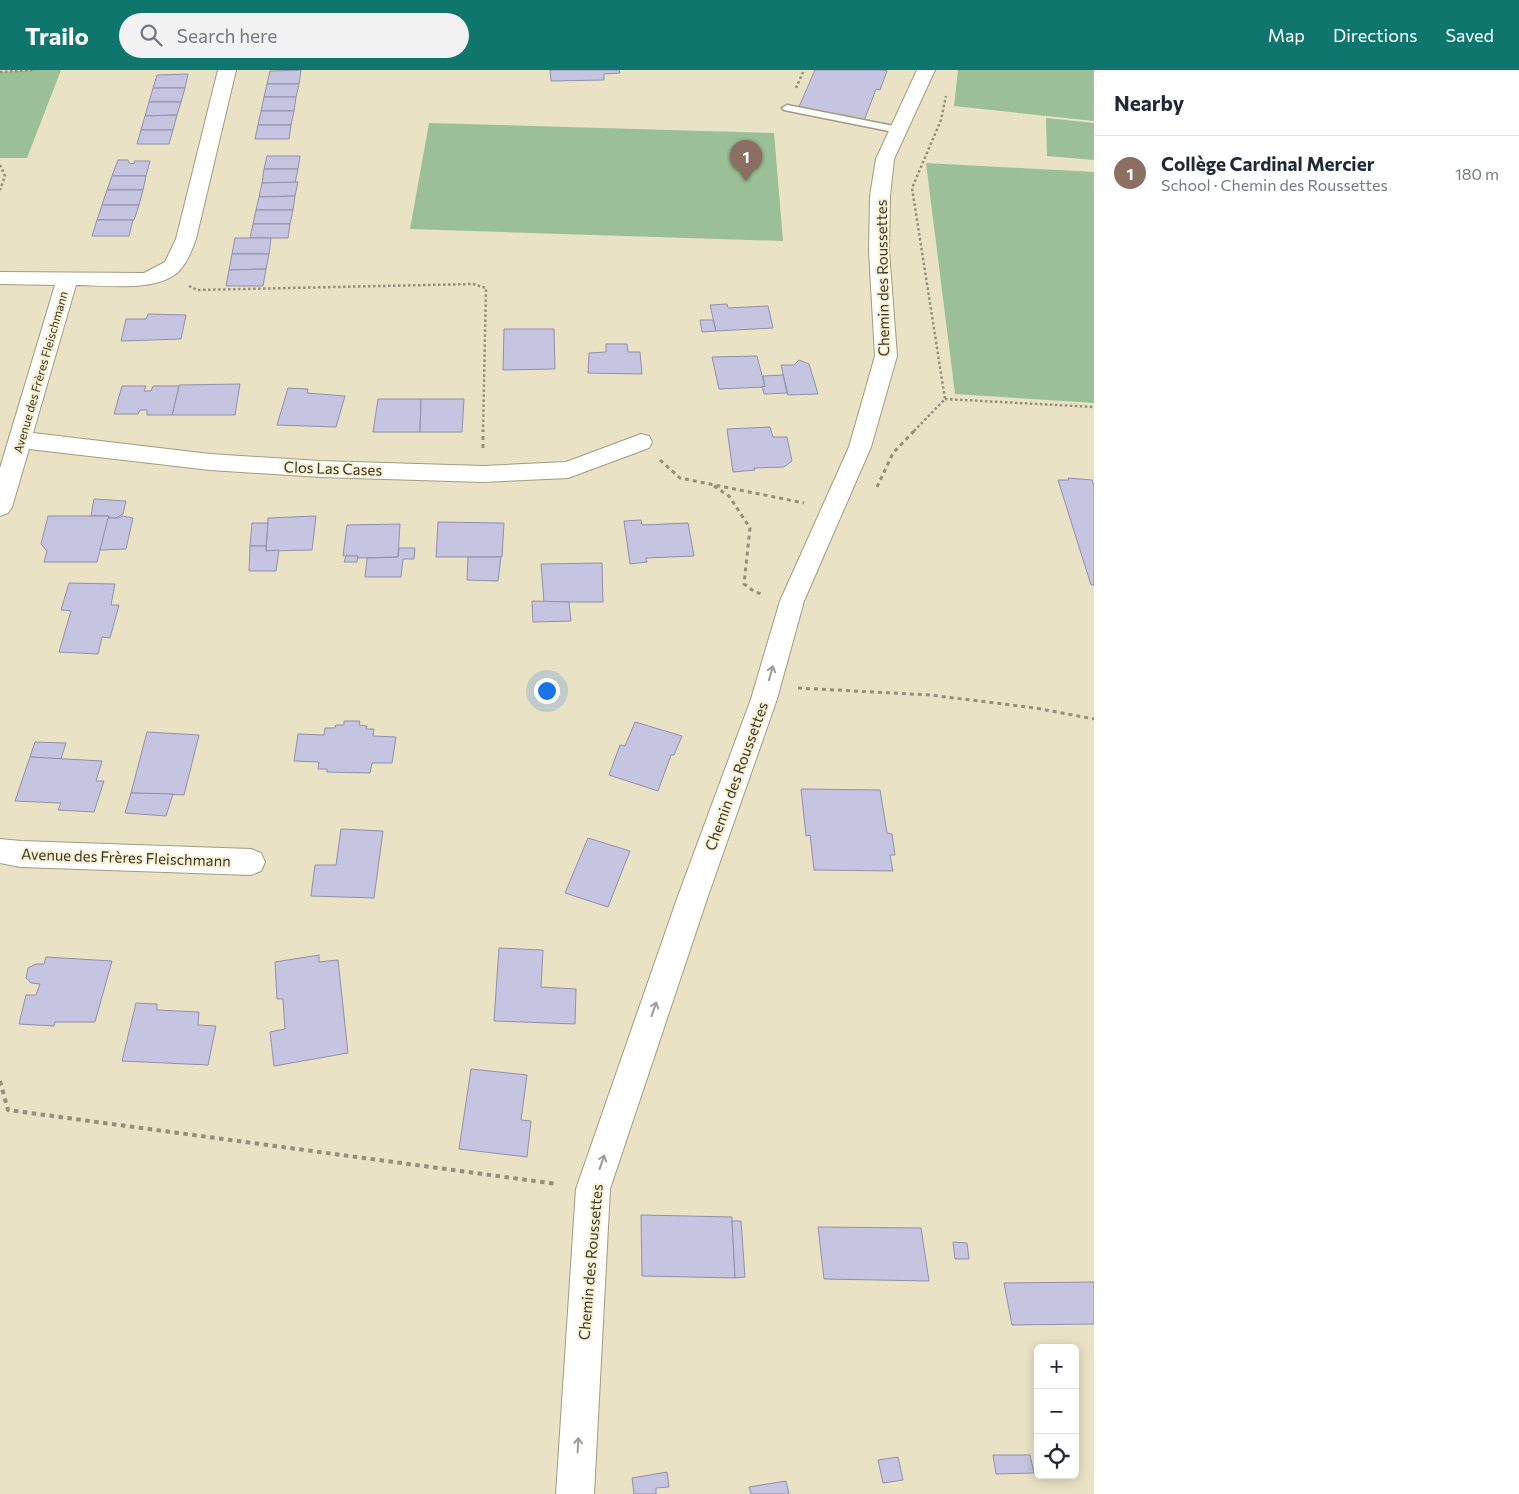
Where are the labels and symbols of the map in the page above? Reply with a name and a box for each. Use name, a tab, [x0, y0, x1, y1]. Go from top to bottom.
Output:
pin: 1	[730, 140, 762, 181]
street label: Chemin des Roussettes	[872, 199, 892, 357]
street label: Avenue des Frères Fleischmann	[10, 289, 70, 455]
street label: Clos Las Cases	[284, 457, 383, 479]
one-way arrow	[767, 666, 777, 682]
your location	[534, 678, 560, 704]
street label: Chemin des Roussettes	[701, 699, 771, 853]
street label: Avenue des Frères Fleischmann	[21, 844, 231, 870]
one-way arrow	[650, 1001, 660, 1017]
one-way arrow	[598, 1155, 607, 1171]
street label: Chemin des Roussettes	[574, 1183, 606, 1341]
one-way arrow	[573, 1438, 582, 1454]

